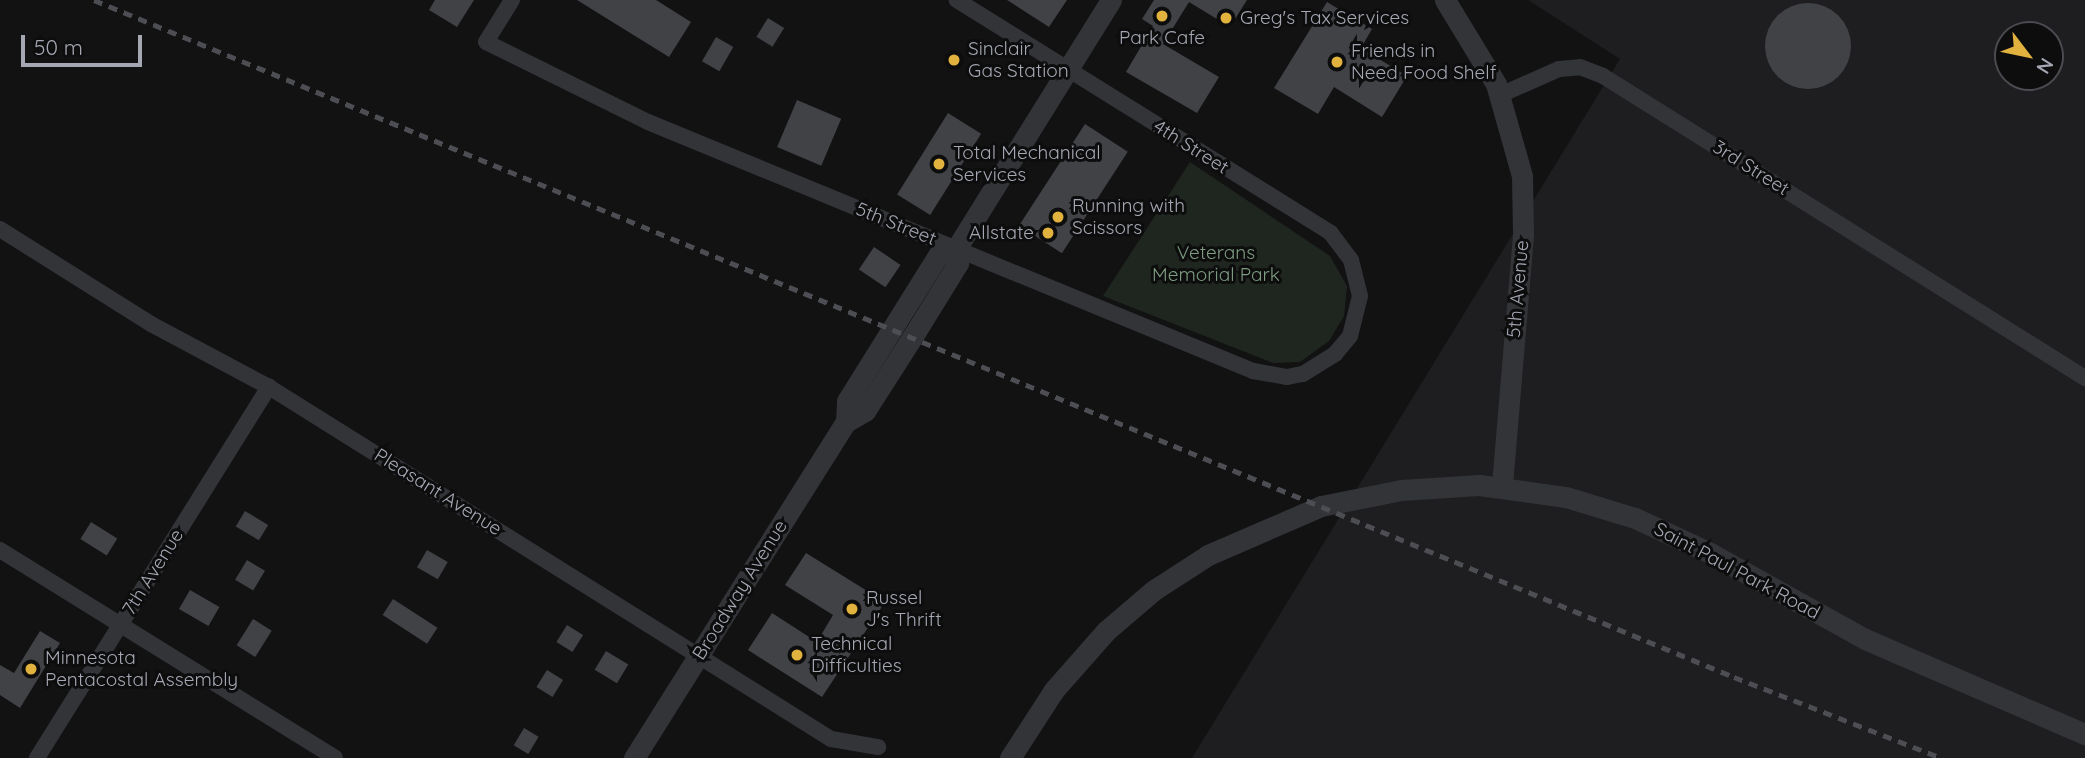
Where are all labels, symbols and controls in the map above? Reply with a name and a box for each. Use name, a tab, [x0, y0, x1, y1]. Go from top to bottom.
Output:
place label: Greg's Tax Services	[1240, 7, 1409, 29]
marker: Park Cafe	[1154, 8, 1170, 24]
marker: Greg's Tax Services	[1218, 10, 1234, 26]
scale bar	[24, 21, 145, 65]
north arrow	[1994, 21, 2064, 91]
place label: Park Cafe	[1119, 27, 1205, 49]
text: 50 m	[34, 34, 83, 60]
place label: Sinclair Gas Station	[968, 38, 1069, 82]
place label: Friends in Need Food Shelf	[1351, 40, 1497, 84]
marker: Sinclair Gas Station	[946, 52, 962, 68]
marker: Friends in Need Food Shelf	[1329, 54, 1345, 70]
text: N	[2031, 54, 2059, 78]
street label: 4th Street	[1149, 115, 1233, 179]
street label: 3rd Street	[1709, 136, 1793, 200]
place label: Total Mechanical Services	[953, 142, 1101, 186]
marker: Total Mechanical Services	[931, 156, 947, 172]
place label: Running with Scissors	[1072, 195, 1185, 239]
street label: 5th Street	[852, 198, 940, 250]
marker: Running with Scissors	[1050, 209, 1066, 225]
place label: Allstate	[969, 222, 1034, 244]
marker: Allstate	[1040, 225, 1056, 241]
street label: 5th Avenue	[1502, 239, 1534, 339]
park label: Veterans Memorial Park	[1152, 242, 1280, 286]
street label: Pleasant Avenue	[370, 444, 506, 540]
street label: Broadway Avenue	[688, 516, 792, 664]
street label: Saint Paul Park Road	[1650, 518, 1824, 624]
street label: 7th Avenue	[118, 525, 188, 619]
place label: Russel J's Thrift	[866, 587, 942, 631]
marker: Russel J's Thrift	[844, 601, 860, 617]
place label: Technical Difficulties	[811, 633, 902, 677]
place label: Minnesota Pentacostal Assembly	[45, 647, 238, 691]
marker: Technical Difficulties	[789, 647, 805, 663]
marker: Minnesota Pentacostal Assembly	[23, 661, 39, 677]

